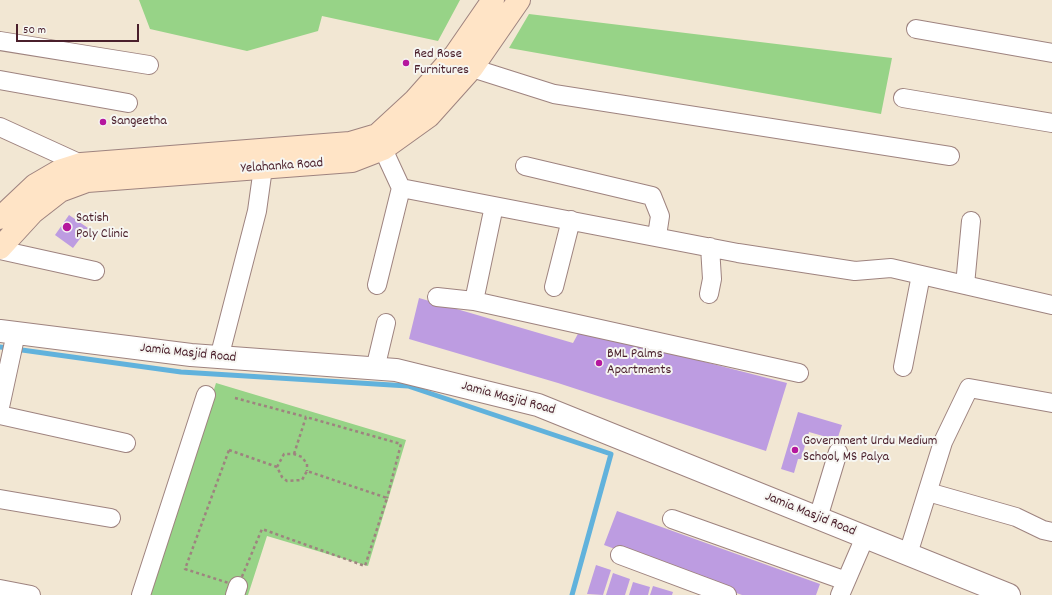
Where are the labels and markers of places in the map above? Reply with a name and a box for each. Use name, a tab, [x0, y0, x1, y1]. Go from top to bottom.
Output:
place label: Red Rose Furnitures	[414, 47, 469, 80]
marker: Red Rose Furnitures	[401, 58, 411, 68]
place label: Sangeetha	[111, 114, 167, 130]
marker: Sangeetha	[98, 117, 108, 127]
place label: Satish Poly Clinic	[76, 211, 128, 244]
marker: Satish Poly Clinic	[61, 221, 73, 233]
place label: BML Palms Apartments	[607, 347, 671, 380]
marker: BML Palms Apartments	[594, 358, 604, 368]
place label: Government Urdu Medium School, MS Palya	[803, 434, 937, 466]
marker: Government Urdu Medium School, MS Palya	[790, 445, 800, 455]

